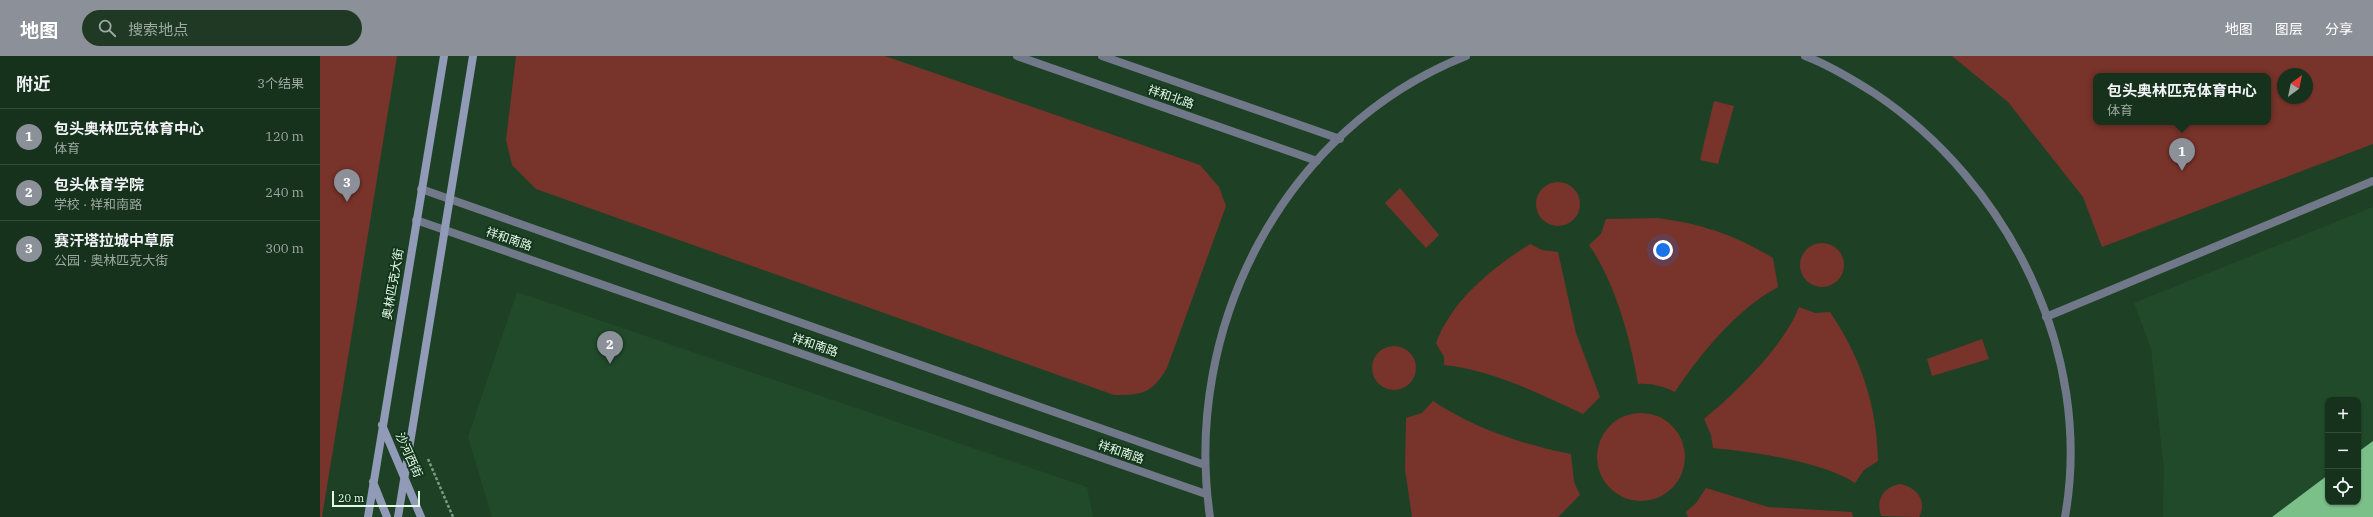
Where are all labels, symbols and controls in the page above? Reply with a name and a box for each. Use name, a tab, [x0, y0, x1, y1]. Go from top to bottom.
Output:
search box	[82, 10, 362, 46]
icon: search	[96, 17, 118, 39]
text: 地图	[20, 18, 58, 42]
text: 搜索地点	[128, 20, 188, 39]
text: 地图	[2225, 20, 2253, 38]
text: 图层	[2275, 20, 2303, 38]
text: 分享	[2325, 20, 2353, 38]
north arrow	[2277, 68, 2313, 104]
text: 附近	[16, 73, 50, 95]
popup	[2093, 73, 2271, 125]
text: 3个结果	[257, 75, 304, 92]
text: 包头奥林匹克体育中心	[2107, 81, 2257, 100]
street label: 祥和北路	[1146, 82, 1196, 111]
text: 体育	[2107, 102, 2133, 119]
text: 包头奥林匹克体育中心	[54, 119, 204, 138]
text: 1	[25, 128, 33, 145]
text: 120 m	[265, 128, 304, 145]
pin: 1	[2169, 138, 2195, 171]
text: 体育	[54, 140, 80, 157]
pin: 3	[334, 169, 360, 202]
text: 包头体育学院	[54, 175, 144, 194]
text: 2	[25, 184, 33, 201]
text: 240 m	[265, 184, 304, 201]
text: 学校 · 祥和南路	[54, 196, 142, 213]
street label: 祥和南路	[484, 224, 534, 253]
text: 赛汗塔拉城中草原	[54, 231, 174, 250]
text: 3	[25, 240, 33, 257]
text: 300 m	[265, 240, 304, 257]
your location	[1653, 240, 1673, 260]
street label: 奥林匹克大街	[379, 247, 406, 321]
text: 公园 · 奥林匹克大街	[54, 252, 168, 269]
street label: 祥和南路	[790, 330, 840, 359]
pin: 2	[597, 331, 623, 364]
map controls	[2325, 397, 2361, 505]
button: +	[2325, 397, 2361, 433]
street label: 沙河西街	[393, 430, 426, 480]
button: −	[2325, 433, 2361, 469]
street label: 祥和南路	[1096, 437, 1146, 466]
button: locate	[2325, 469, 2361, 505]
scale bar	[332, 489, 420, 508]
text: 20 m	[338, 491, 364, 505]

